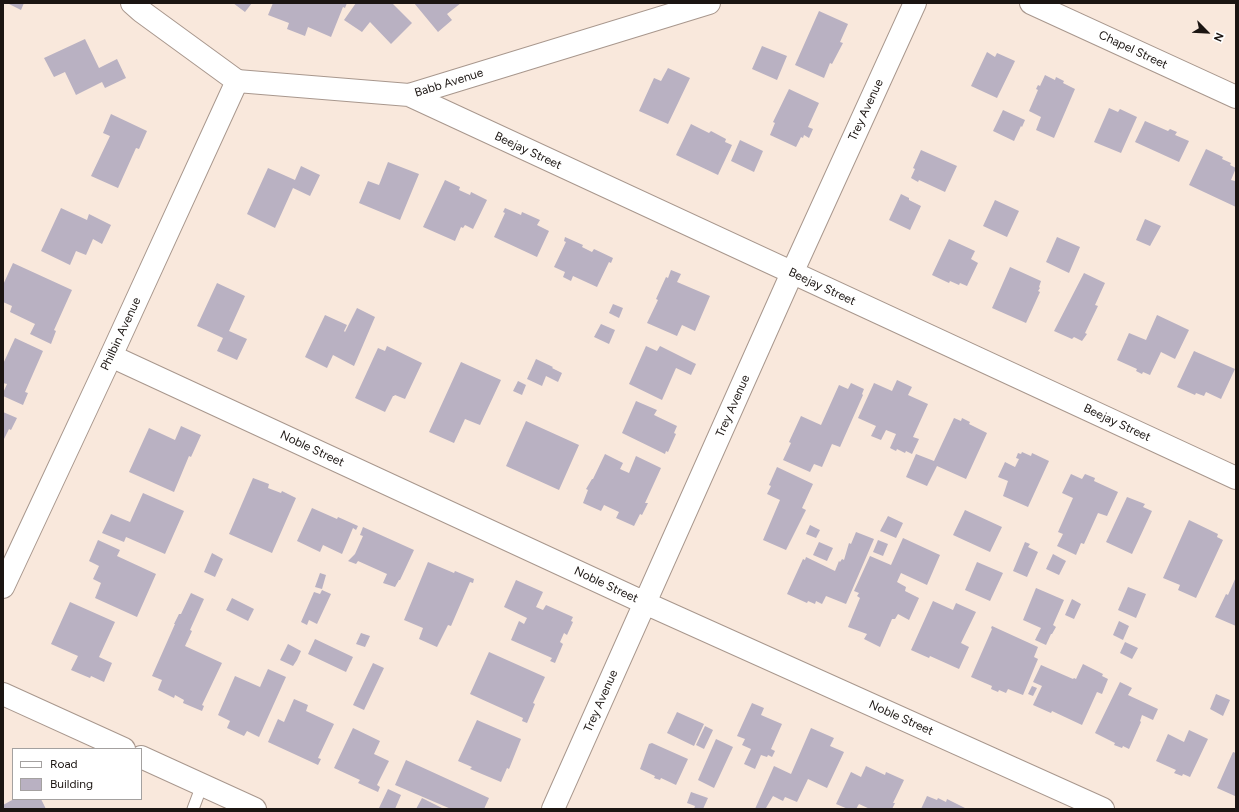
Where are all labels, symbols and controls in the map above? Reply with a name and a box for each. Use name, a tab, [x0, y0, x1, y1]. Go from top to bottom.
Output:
north arrow	[1187, 12, 1227, 52]
street label: Chapel Street	[1096, 28, 1170, 72]
text: N	[1211, 31, 1226, 44]
street label: Babb Avenue	[413, 66, 485, 100]
street label: Trey Avenue	[845, 77, 887, 143]
street label: Beejay Street	[492, 129, 564, 173]
street label: Beejay Street	[786, 265, 858, 309]
street label: Philbin Avenue	[98, 295, 144, 373]
street label: Trey Avenue	[713, 373, 753, 439]
street label: Beejay Street	[1081, 401, 1153, 445]
street label: Noble Street	[278, 428, 346, 470]
street label: Noble Street	[572, 564, 640, 606]
street label: Trey Avenue	[581, 668, 621, 734]
street label: Noble Street	[867, 697, 935, 739]
legend	[12, 748, 142, 800]
text: Road	[50, 757, 78, 771]
text: Building	[50, 777, 93, 791]

